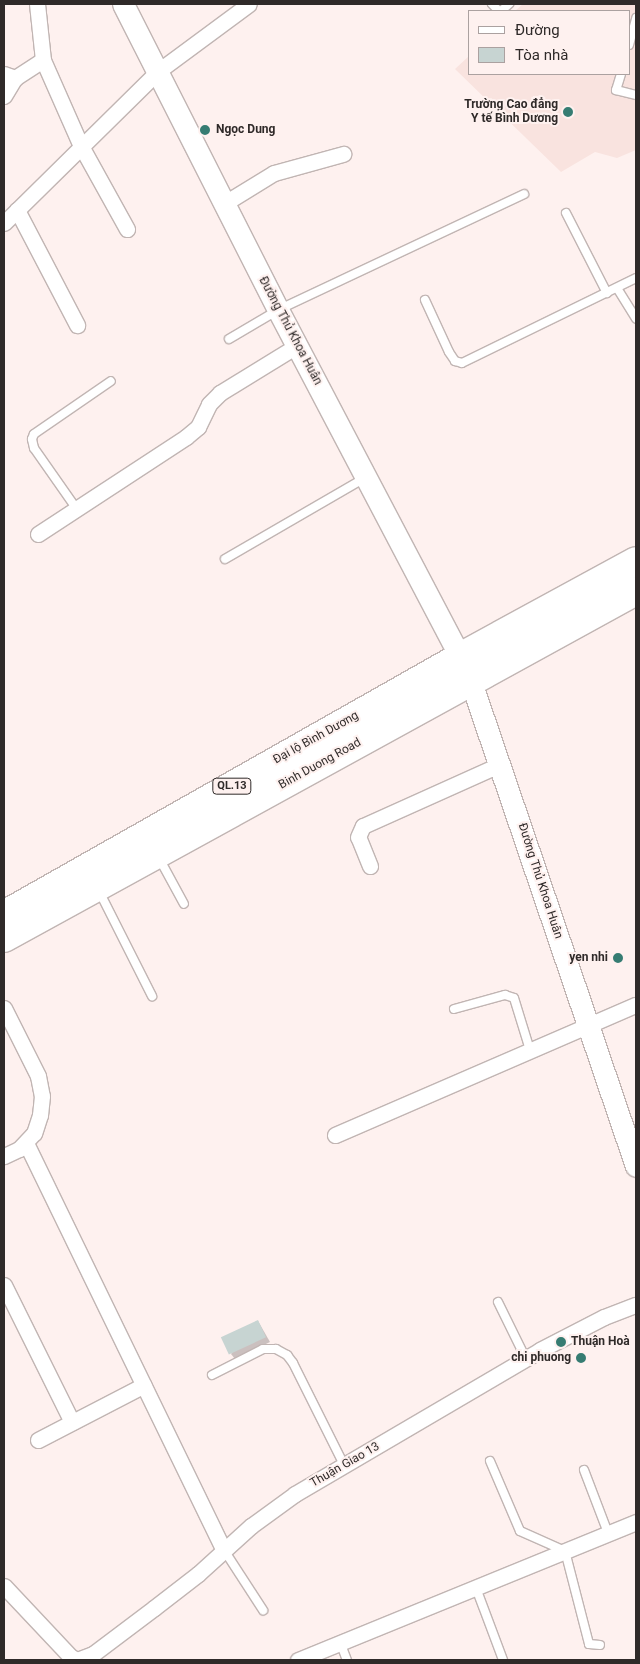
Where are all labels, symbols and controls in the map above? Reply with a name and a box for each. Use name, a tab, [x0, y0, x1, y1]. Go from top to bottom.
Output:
legend	[468, 10, 630, 75]
text: Đường	[515, 21, 560, 39]
text: Tòa nhà	[515, 46, 568, 64]
place label: Trường Cao đẳng Y tế Bình Dương	[464, 98, 558, 126]
marker: Trường Cao đẳng Y tế Bình Dương	[562, 106, 574, 118]
marker: Ngọc Dung	[198, 123, 212, 137]
place label: Ngọc Dung	[216, 123, 275, 137]
street label: Đường Thủ Khoa Huân	[255, 274, 325, 388]
street label: Đại lộ Bình Dương	[271, 709, 361, 767]
street label: Binh Duong Road	[276, 735, 364, 793]
road number: QL.13	[212, 778, 252, 794]
street label: Đường Thủ Khoa Huân	[514, 821, 566, 941]
place label: yen nhi	[569, 951, 608, 965]
marker: yen nhi	[612, 952, 624, 964]
place label: Thuận Hoà	[571, 1335, 630, 1349]
marker: Thuận Hoà	[555, 1336, 567, 1348]
place label: chi phuong	[511, 1351, 571, 1365]
marker: chi phuong	[575, 1352, 587, 1364]
street label: Thuận Giao 13	[308, 1439, 382, 1491]

